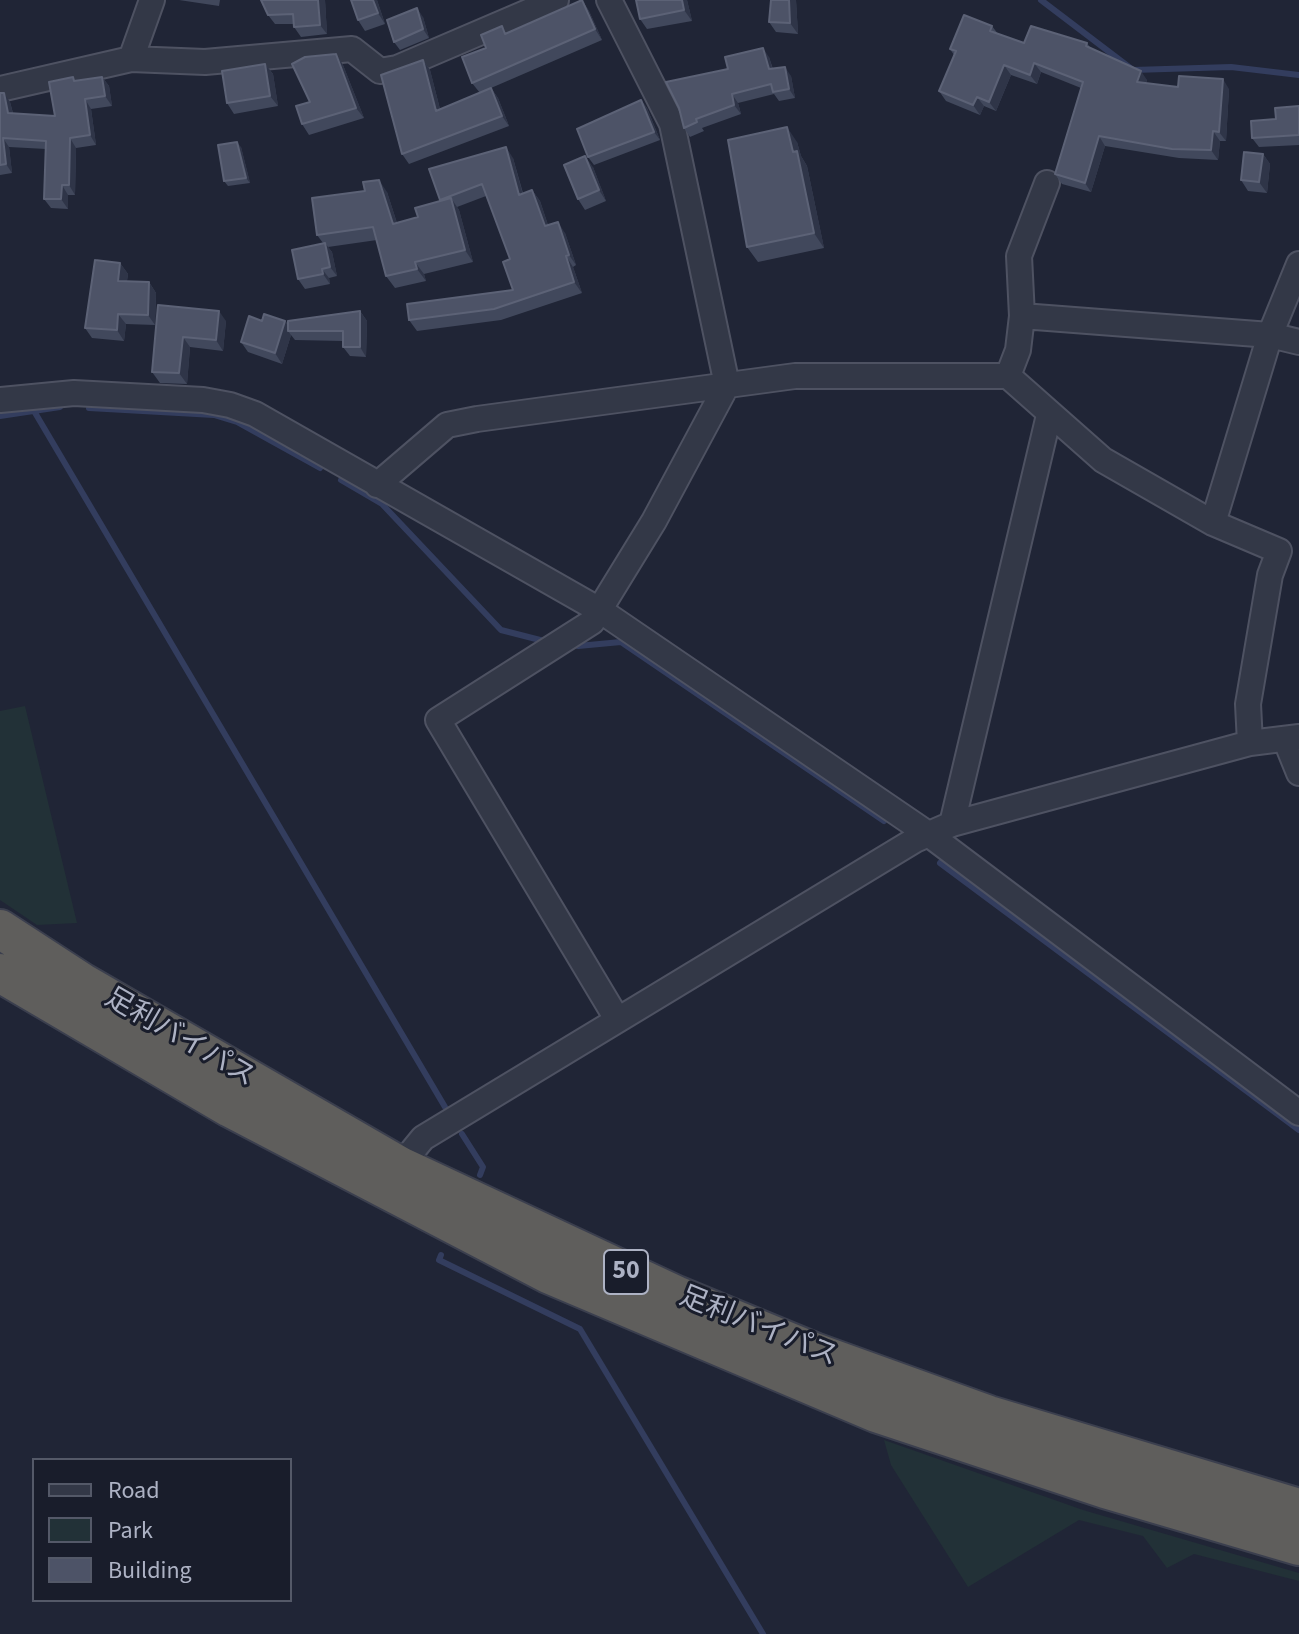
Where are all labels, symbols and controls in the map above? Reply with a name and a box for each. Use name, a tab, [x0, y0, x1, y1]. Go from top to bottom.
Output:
street label: 足利バイパス	[98, 982, 260, 1096]
road number: 50	[604, 1250, 648, 1294]
street label: 足利バイパス	[674, 1281, 842, 1375]
legend	[32, 1458, 292, 1602]
text: Road	[108, 1473, 160, 1508]
text: Park	[108, 1513, 153, 1548]
text: Building	[108, 1553, 192, 1588]

